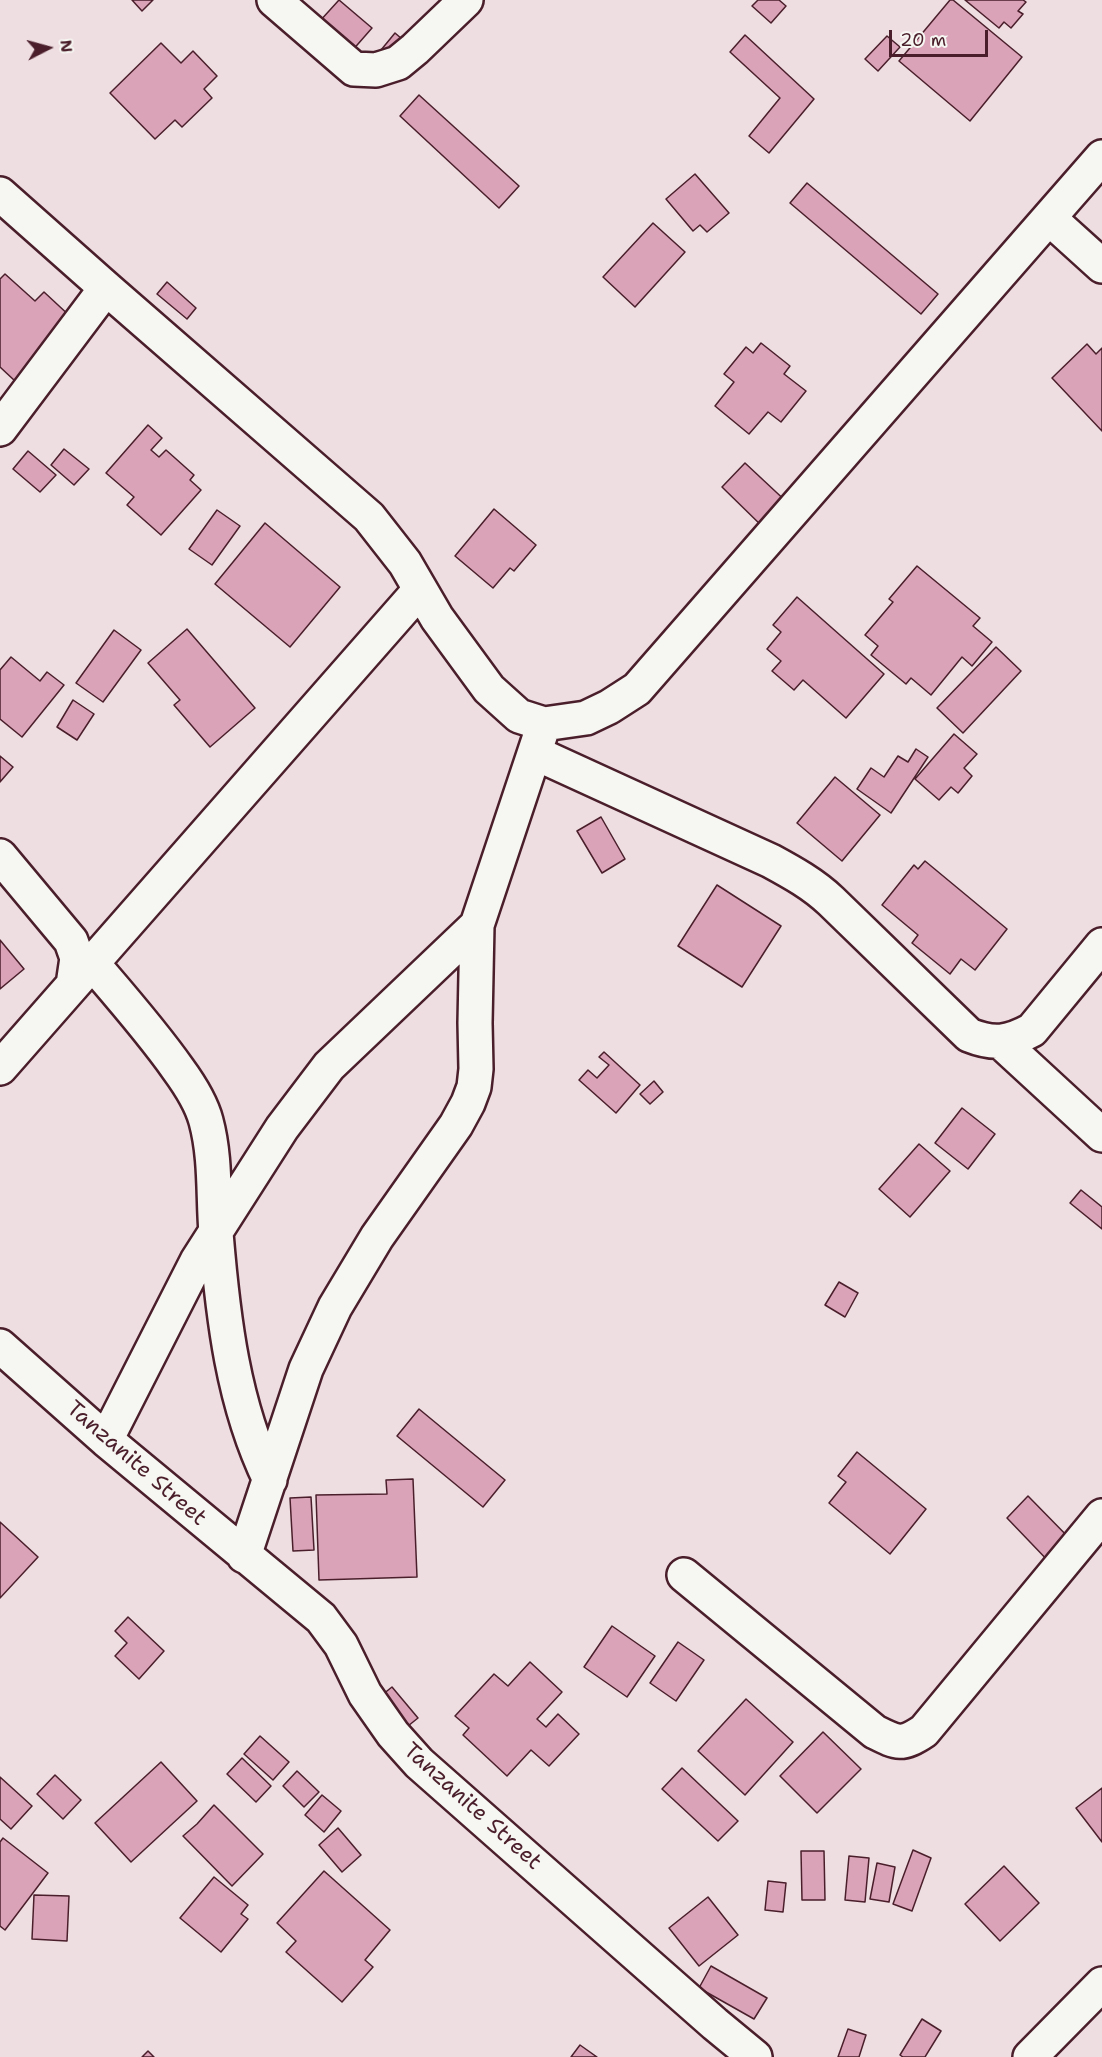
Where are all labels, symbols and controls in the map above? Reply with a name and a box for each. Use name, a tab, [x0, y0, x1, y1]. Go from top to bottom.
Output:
north arrow	[18, 18, 78, 78]
scale bar	[892, 18, 991, 56]
text: 20 m	[900, 28, 946, 52]
text: N	[55, 39, 78, 53]
street label: Tanzanite Street	[61, 1396, 211, 1532]
street label: Tanzanite Street	[397, 1738, 547, 1876]

